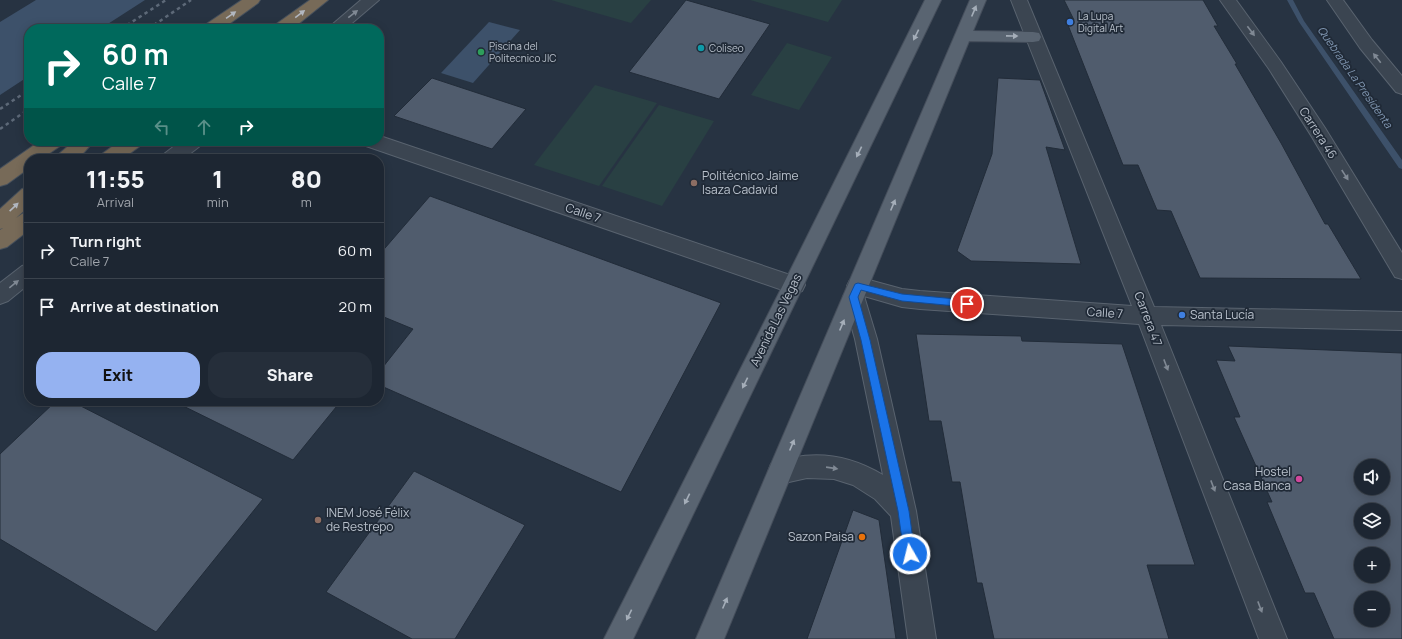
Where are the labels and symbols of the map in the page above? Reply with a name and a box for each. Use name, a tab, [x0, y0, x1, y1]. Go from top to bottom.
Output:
one-way arrow	[971, 5, 977, 17]
place label: La Lupa Digital Art	[1078, 9, 1123, 35]
one-way arrow	[226, 10, 237, 19]
one-way arrow	[295, 10, 306, 19]
one-way arrow	[347, 10, 358, 19]
marker: La Lupa Digital Art	[1065, 17, 1075, 27]
water label: Quebrada La Presidenta	[1315, 23, 1397, 131]
one-way arrow	[1247, 26, 1255, 36]
one-way arrow	[913, 29, 919, 41]
one-way arrow	[1006, 33, 1019, 39]
place label: Piscina del Politecnico JIC	[489, 39, 556, 65]
place label: Coliseo	[709, 41, 744, 55]
marker: Coliseo	[696, 43, 706, 53]
marker: Piscina del Politecnico JIC	[476, 47, 486, 57]
one-way arrow	[1373, 52, 1382, 63]
street label: Carrera 46	[1295, 104, 1341, 162]
one-way arrow	[856, 146, 862, 158]
place label: Politécnico Jaime Isaza Cadavid	[702, 167, 798, 198]
one-way arrow	[1341, 170, 1349, 180]
marker: Politécnico Jaime Isaza Cadavid	[689, 178, 699, 188]
one-way arrow	[890, 198, 896, 210]
street label: Calle 7	[563, 199, 603, 226]
one-way arrow	[10, 203, 19, 212]
street label: Avenida Las Vegas	[746, 271, 805, 369]
one-way arrow	[9, 279, 20, 288]
pin	[950, 287, 984, 321]
street label: Carrera 47	[1130, 289, 1167, 349]
street label: Calle 7	[1086, 303, 1124, 322]
place label: Santa Lucía	[1190, 306, 1254, 323]
marker: Santa Lucía	[1177, 310, 1187, 320]
one-way arrow	[839, 319, 845, 330]
one-way arrow	[1163, 359, 1169, 371]
one-way arrow	[742, 377, 748, 388]
one-way arrow	[789, 439, 795, 450]
place label: Hostel Casa Blanca	[1223, 463, 1291, 494]
one-way arrow	[826, 465, 839, 471]
marker: Hostel Casa Blanca	[1294, 474, 1304, 484]
one-way arrow	[1211, 480, 1217, 492]
one-way arrow	[684, 493, 690, 505]
place label: INEM José Félix de Restrepo	[326, 504, 410, 535]
marker: INEM José Félix de Restrepo	[313, 515, 323, 525]
place label: Sazon Paisa	[788, 528, 854, 545]
marker: Sazon Paisa	[857, 532, 867, 542]
position arrow	[889, 533, 931, 575]
one-way arrow	[723, 597, 729, 609]
one-way arrow	[1258, 602, 1264, 614]
one-way arrow	[626, 610, 633, 621]

